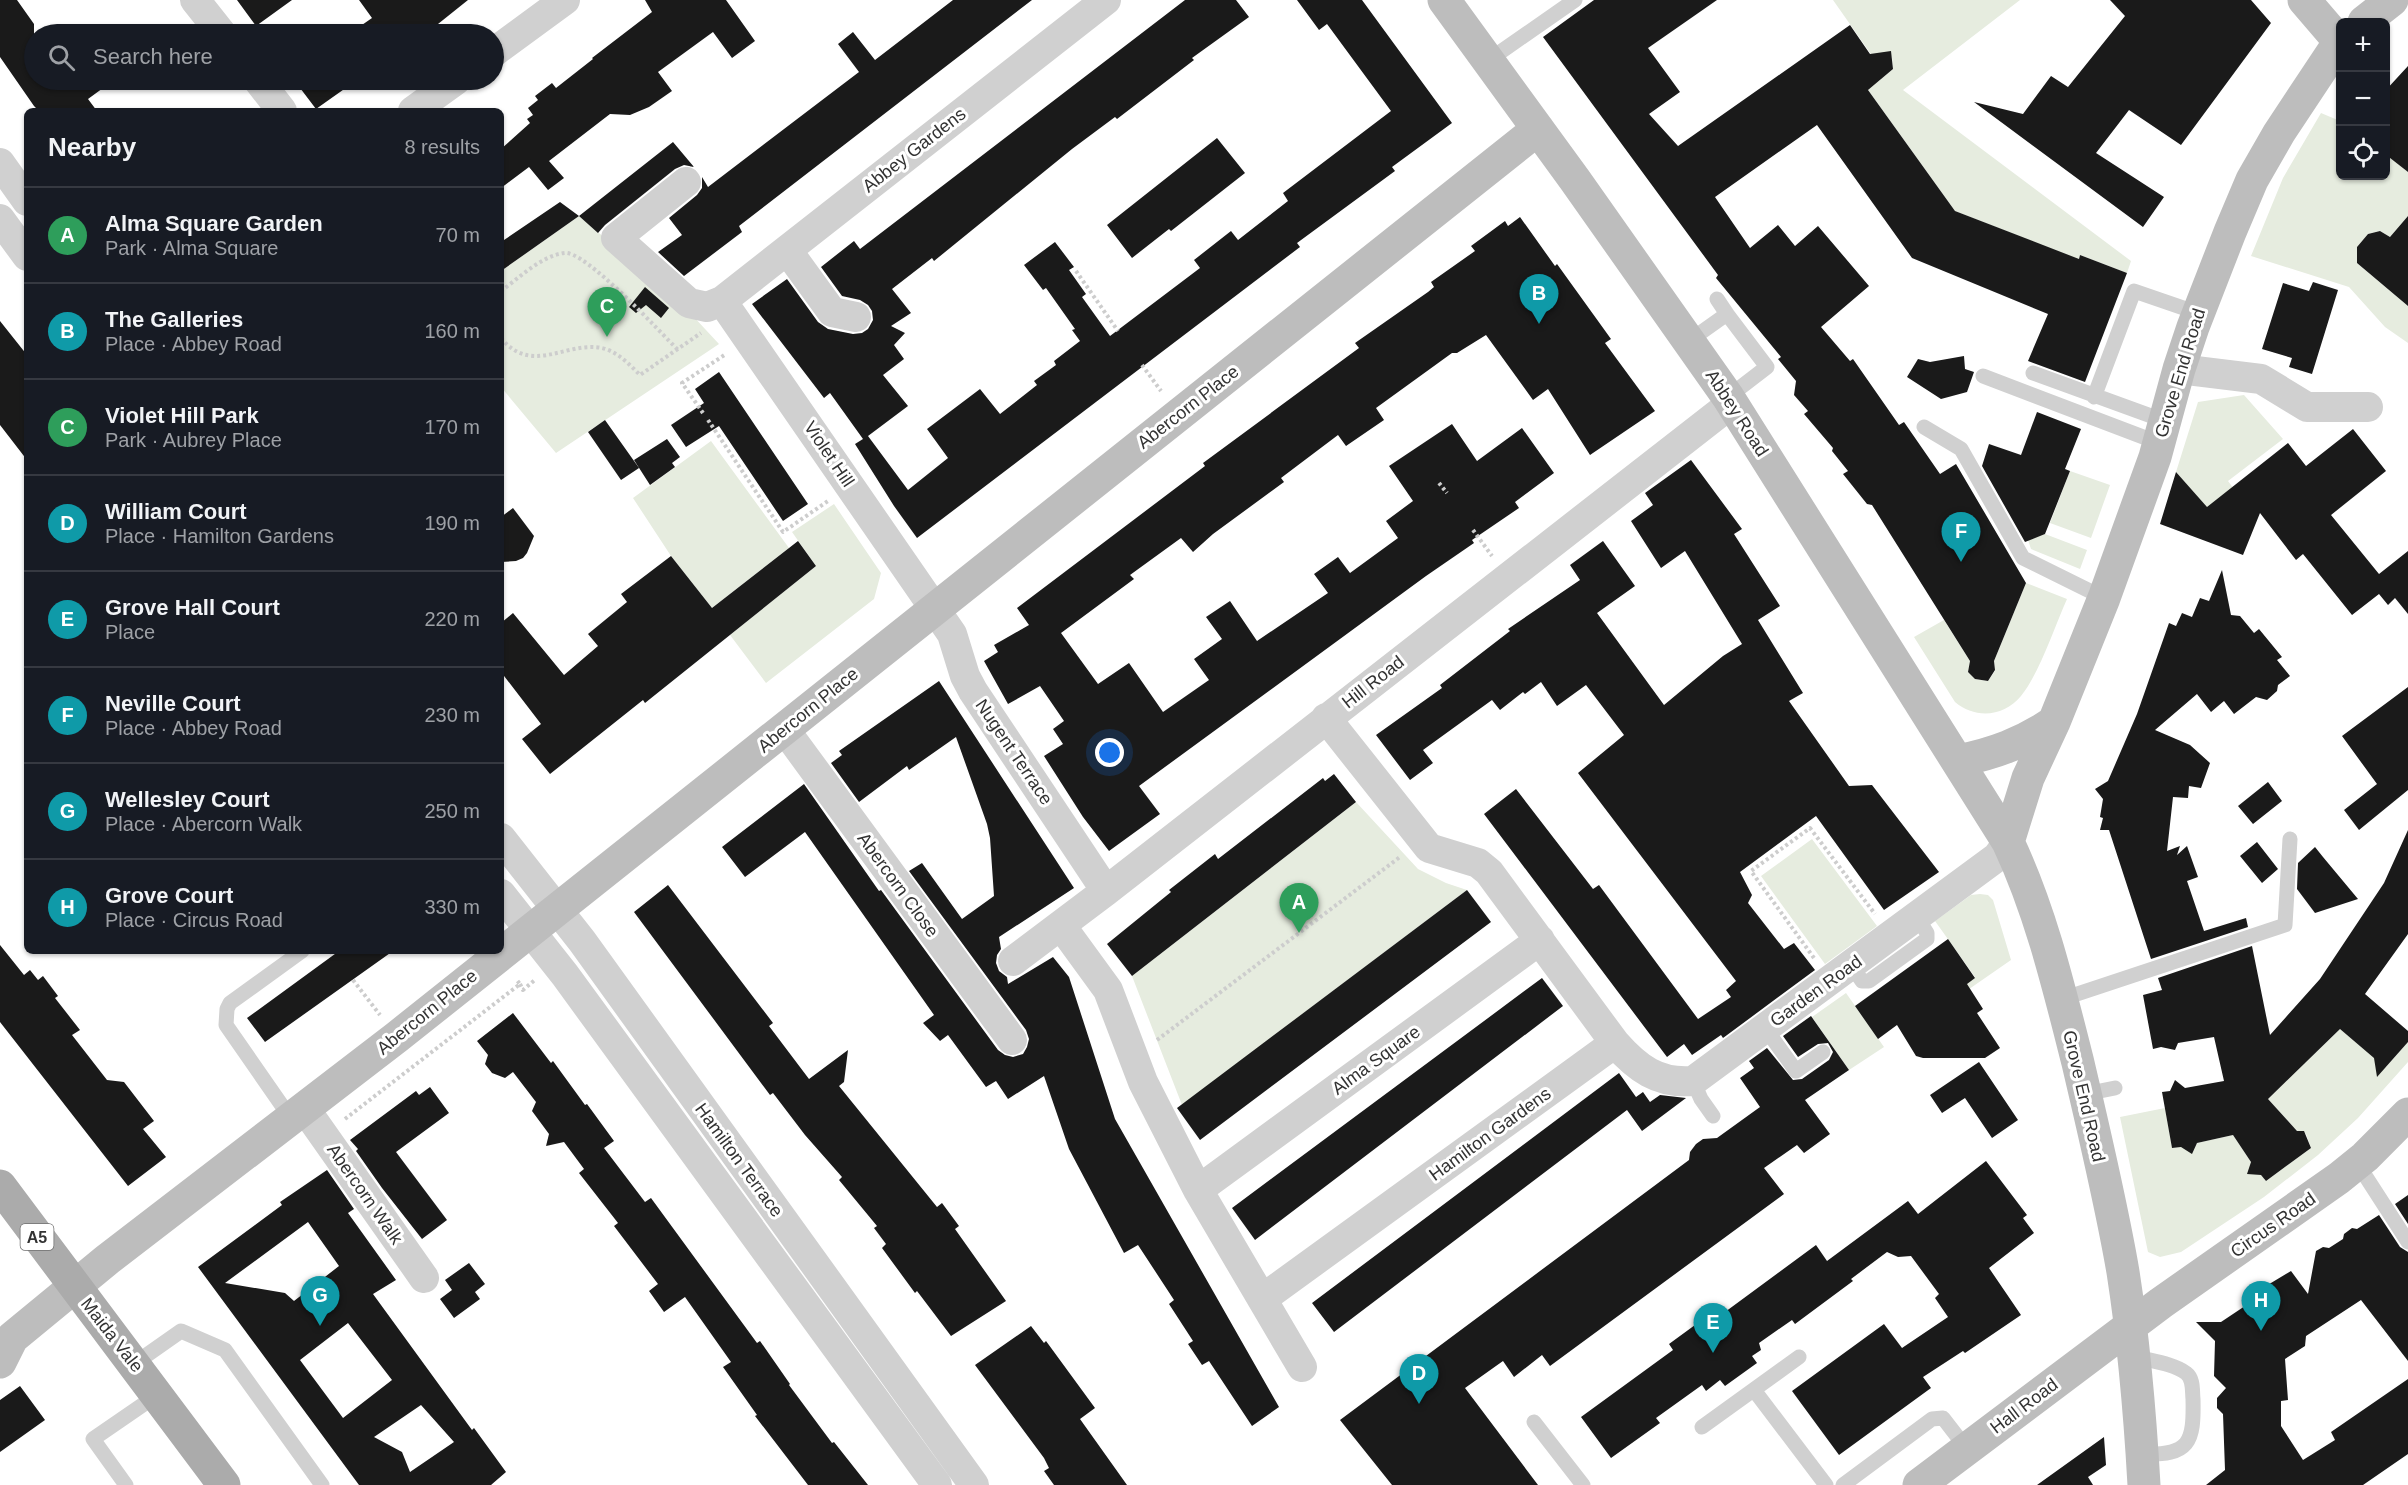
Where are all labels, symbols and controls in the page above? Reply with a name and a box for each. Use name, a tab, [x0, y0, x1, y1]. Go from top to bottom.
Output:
map controls	[2336, 18, 2390, 180]
button: +	[2336, 18, 2390, 72]
search box	[24, 24, 504, 90]
icon: search	[45, 41, 78, 74]
text: Search here	[93, 44, 213, 69]
button: −	[2336, 72, 2390, 126]
street label: Abbey Gardens	[859, 104, 969, 196]
button: locate	[2336, 126, 2390, 180]
text: Nearby	[48, 132, 136, 162]
text: 8 results	[404, 136, 480, 158]
text: Alma Square Garden	[105, 211, 323, 236]
text: A	[60, 224, 75, 246]
text: 70 m	[436, 224, 480, 246]
text: Park · Alma Square	[105, 237, 278, 259]
pin: B	[1520, 274, 1558, 324]
pin: C	[588, 288, 626, 337]
street label: Grove End Road	[2151, 306, 2209, 440]
text: The Galleries	[105, 307, 243, 332]
text: B	[60, 320, 75, 342]
text: 160 m	[424, 320, 480, 342]
text: Place · Abbey Road	[105, 333, 282, 355]
street label: Abercorn Place	[1133, 361, 1243, 453]
street label: Abbey Road	[1702, 366, 1772, 460]
text: Violet Hill Park	[105, 403, 259, 428]
text: C	[60, 416, 75, 438]
text: 170 m	[424, 416, 480, 438]
street label: Violet Hill	[800, 417, 858, 491]
text: Park · Aubrey Place	[105, 429, 282, 451]
text: William Court	[105, 499, 247, 524]
text: D	[60, 512, 75, 534]
text: 190 m	[424, 512, 480, 534]
pin: F	[1942, 512, 1980, 562]
text: Place · Hamilton Gardens	[105, 525, 334, 547]
text: Grove Hall Court	[105, 595, 280, 620]
text: E	[61, 608, 74, 630]
text: 220 m	[424, 608, 480, 630]
text: Place	[105, 621, 155, 643]
street label: Hill Road	[1338, 652, 1408, 712]
street label: Abercorn Place	[754, 664, 862, 756]
text: Neville Court	[105, 691, 241, 716]
street label: Nugent Terrace	[971, 696, 1057, 808]
text: F	[61, 704, 74, 726]
text: 230 m	[424, 704, 480, 726]
text: Place · Abbey Road	[105, 717, 282, 739]
your location	[1095, 738, 1124, 767]
text: Wellesley Court	[105, 787, 270, 812]
text: G	[60, 800, 75, 822]
text: 250 m	[424, 800, 480, 822]
text: Place · Abercorn Walk	[105, 813, 302, 835]
street label: Abercorn Close	[853, 829, 943, 941]
text: Grove Court	[105, 883, 233, 908]
pin: A	[1280, 884, 1318, 933]
text: H	[60, 896, 75, 918]
text: 330 m	[424, 896, 480, 918]
text: Place · Circus Road	[105, 909, 283, 931]
street label: Garden Road	[1766, 951, 1866, 1031]
street label: Abercorn Place	[373, 966, 481, 1058]
street label: Alma Square	[1328, 1021, 1424, 1099]
street label: Grove End Road	[2059, 1028, 2109, 1164]
street label: Hamilton Gardens	[1425, 1083, 1555, 1185]
street label: Hamilton Terrace	[691, 1099, 787, 1221]
street label: Abercorn Walk	[323, 1140, 407, 1249]
street label: Circus Road	[2227, 1188, 2319, 1262]
road number: A5	[20, 1224, 54, 1250]
pin: G	[300, 1276, 340, 1326]
pin: H	[2242, 1282, 2280, 1331]
street label: Maida Vale	[77, 1294, 147, 1376]
pin: E	[1694, 1304, 1732, 1353]
pin: D	[1400, 1354, 1438, 1404]
street label: Hall Road	[1986, 1374, 2062, 1438]

